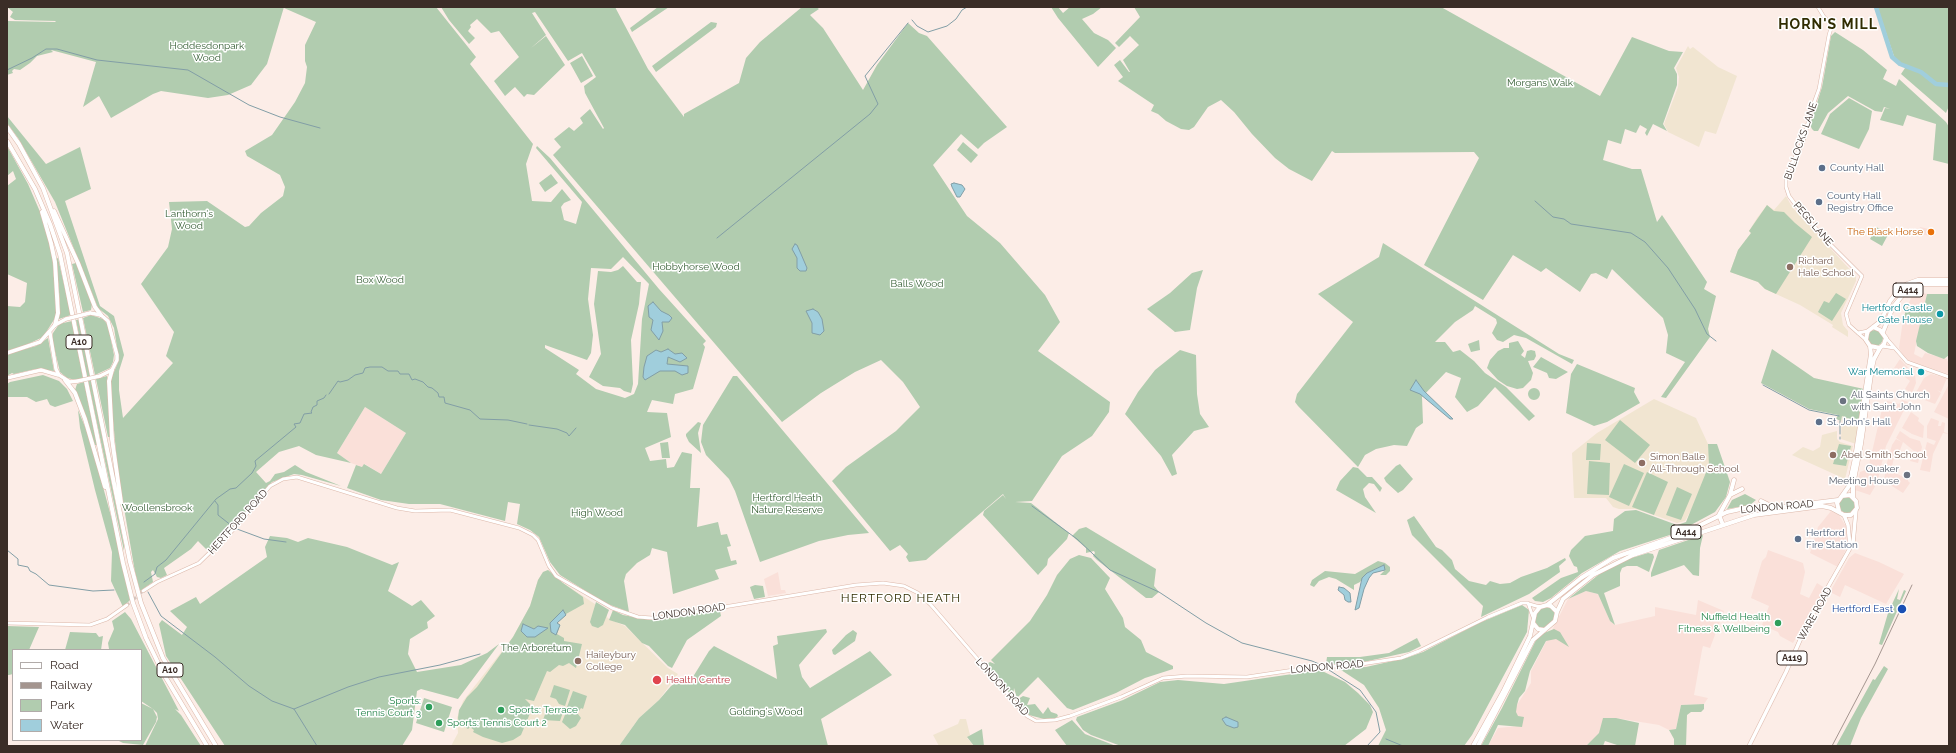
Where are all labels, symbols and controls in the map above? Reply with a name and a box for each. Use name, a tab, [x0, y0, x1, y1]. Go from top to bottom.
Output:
district label: HORN'S MILL	[1778, 17, 1878, 33]
park label: Hoddesdonpark Wood	[170, 40, 244, 64]
park label: Morgans Walk	[1507, 77, 1573, 89]
street label: BULLOCKS LANE	[1782, 101, 1820, 181]
place label: County Hall	[1830, 162, 1884, 174]
marker: County Hall	[1817, 163, 1827, 173]
place label: County Hall Registry Office	[1827, 190, 1893, 214]
marker: County Hall Registry Office	[1814, 197, 1824, 207]
street label: PEGS LANE	[1791, 200, 1835, 248]
park label: Lanthorn's Wood	[165, 208, 213, 232]
place label: The Black Horse	[1847, 226, 1923, 238]
marker: The Black Horse	[1926, 227, 1936, 237]
place label: Richard Hale School	[1798, 255, 1854, 278]
park label: Hobbyhorse Wood	[652, 261, 740, 273]
marker: Richard Hale School	[1785, 262, 1795, 272]
park label: Box Wood	[356, 274, 404, 286]
park label: Balls Wood	[891, 278, 943, 290]
road number: A414	[1893, 283, 1923, 297]
place label: Hertford Castle Gate House	[1862, 302, 1932, 326]
marker: Hertford Castle Gate House	[1935, 309, 1945, 319]
road number: A10	[66, 335, 92, 349]
place label: War Memorial	[1848, 366, 1913, 378]
marker: War Memorial	[1916, 367, 1926, 377]
place label: All Saints Church with Saint John	[1851, 389, 1929, 412]
marker: All Saints Church with Saint John	[1838, 396, 1848, 406]
place label: St. John's Hall	[1827, 416, 1890, 428]
marker: St. John's Hall	[1814, 417, 1824, 427]
place label: Abel Smith School	[1841, 449, 1926, 461]
marker: Abel Smith School	[1828, 450, 1838, 460]
place label: Simon Balle All-Through School	[1650, 451, 1739, 474]
marker: Simon Balle All-Through School	[1637, 458, 1647, 468]
place label: Quaker Meeting House	[1829, 463, 1899, 486]
marker: Quaker Meeting House	[1902, 470, 1912, 480]
street label: HERTFORD ROAD	[206, 487, 270, 557]
park label: Hertford Heath Nature Reserve	[751, 492, 823, 516]
street label: LONDON ROAD	[1740, 498, 1814, 516]
park label: Woollensbrook	[122, 502, 192, 514]
park label: High Wood	[571, 507, 623, 519]
road number: A414	[1671, 525, 1701, 539]
place label: Hertford Fire Station	[1806, 527, 1858, 550]
marker: Hertford Fire Station	[1793, 534, 1803, 544]
street label: WARE ROAD	[1795, 585, 1835, 643]
district label: HERTFORD HEATH	[841, 591, 961, 605]
street label: LONDON ROAD	[652, 601, 726, 623]
place label: Hertford East	[1832, 603, 1893, 615]
marker: Hertford East	[1896, 603, 1908, 615]
place label: Nuffield Health Fitness & Wellbeing	[1678, 611, 1770, 634]
marker: Nuffield Health Fitness & Wellbeing	[1773, 618, 1783, 628]
park label: The Arboretum	[501, 642, 571, 654]
legend	[12, 649, 142, 741]
place label: Haileybury College	[586, 649, 636, 672]
road number: A119	[1777, 651, 1807, 665]
marker: Haileybury College	[573, 656, 583, 666]
street label: LONDON ROAD	[973, 656, 1031, 718]
text: Road	[50, 658, 79, 672]
street label: LONDON ROAD	[1290, 658, 1364, 676]
road number: A10	[157, 663, 183, 677]
marker: Health Centre	[651, 674, 663, 686]
place label: Health Centre	[666, 674, 730, 686]
text: Railway	[50, 678, 92, 692]
place label: Sports: Tennis Court 3	[355, 695, 421, 718]
text: Park	[50, 698, 75, 712]
marker: Sports: Tennis Court 3	[424, 702, 434, 712]
place label: Sports: Terrace	[509, 704, 578, 716]
marker: Sports: Terrace	[496, 705, 506, 715]
park label: Golding's Wood	[729, 706, 803, 718]
place label: Sports: Tennis Court 2	[447, 717, 547, 729]
text: Water	[50, 718, 84, 732]
marker: Sports: Tennis Court 2	[434, 718, 444, 728]

